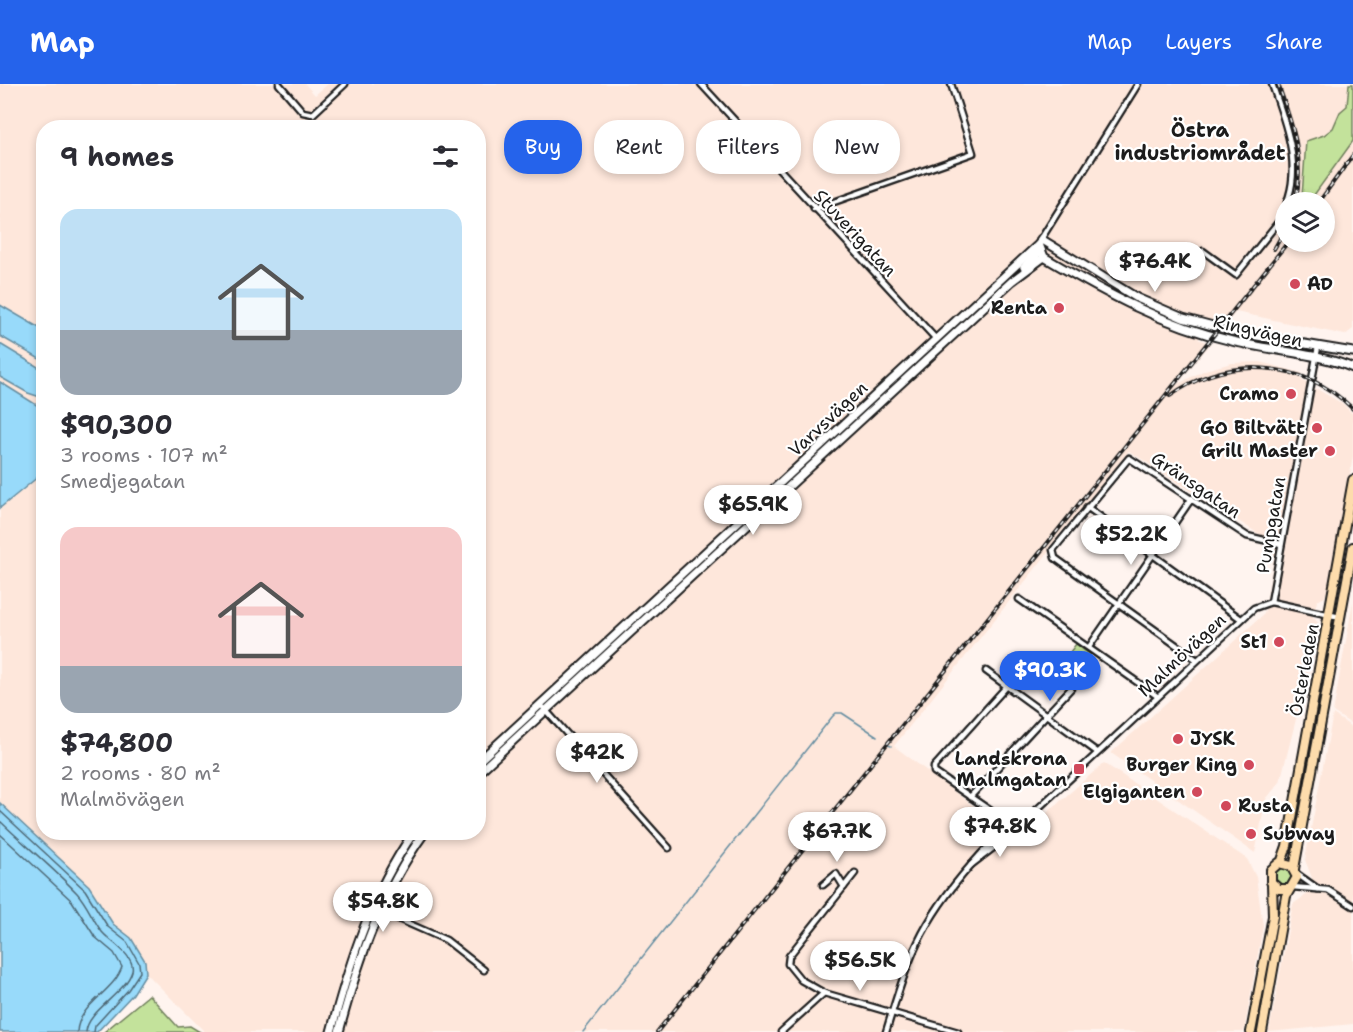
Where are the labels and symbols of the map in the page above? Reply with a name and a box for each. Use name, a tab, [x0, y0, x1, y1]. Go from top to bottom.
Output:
district label: Östra industriområdet	[1114, 117, 1286, 166]
street label: Stuverigatan	[808, 184, 902, 282]
pin: $76.4K	[1106, 242, 1204, 293]
place label: AD	[1307, 272, 1333, 296]
marker: AD	[1288, 277, 1302, 291]
place label: Renta	[991, 296, 1048, 320]
marker: Renta	[1052, 301, 1066, 315]
street label: Ringvägen	[1211, 309, 1305, 353]
street label: Varvsvägen	[783, 376, 873, 462]
place label: Cramo	[1219, 382, 1279, 406]
marker: Cramo	[1284, 387, 1298, 401]
place label: GO Biltvätt	[1200, 416, 1305, 440]
marker: GO Biltvätt	[1310, 421, 1324, 435]
place label: Grill Master	[1201, 439, 1318, 463]
marker: Grill Master	[1323, 444, 1337, 458]
street label: Gränsgatan	[1147, 446, 1245, 524]
street label: Pumpgatan	[1251, 475, 1291, 575]
pin: $65.9K	[704, 485, 802, 536]
pin: $52.2K	[1082, 515, 1180, 566]
street label: Malmövägen	[1133, 608, 1231, 702]
street label: Österleden	[1283, 622, 1325, 718]
place label: St1	[1240, 630, 1267, 654]
marker: St1	[1272, 635, 1286, 649]
pin: $90.3K	[1001, 651, 1099, 702]
place label: JYSK	[1190, 727, 1235, 751]
marker: JYSK	[1171, 732, 1185, 746]
pin: $42K	[561, 733, 633, 784]
place label: Landskrona Malmgatan	[955, 747, 1068, 792]
place label: Burger King	[1126, 753, 1237, 777]
marker: Burger King	[1242, 758, 1256, 772]
marker: Landskrona Malmgatan	[1072, 762, 1086, 776]
place label: Elgiganten	[1083, 780, 1185, 804]
marker: Elgiganten	[1190, 785, 1204, 799]
place label: Rusta	[1238, 794, 1293, 818]
marker: Rusta	[1219, 799, 1233, 813]
pin: $74.8K	[951, 807, 1049, 858]
pin: $67.7K	[788, 812, 886, 863]
place label: Subway	[1263, 822, 1335, 846]
marker: Subway	[1244, 827, 1258, 841]
pin: $54.8K	[334, 882, 432, 933]
pin: $56.5K	[811, 941, 909, 992]

